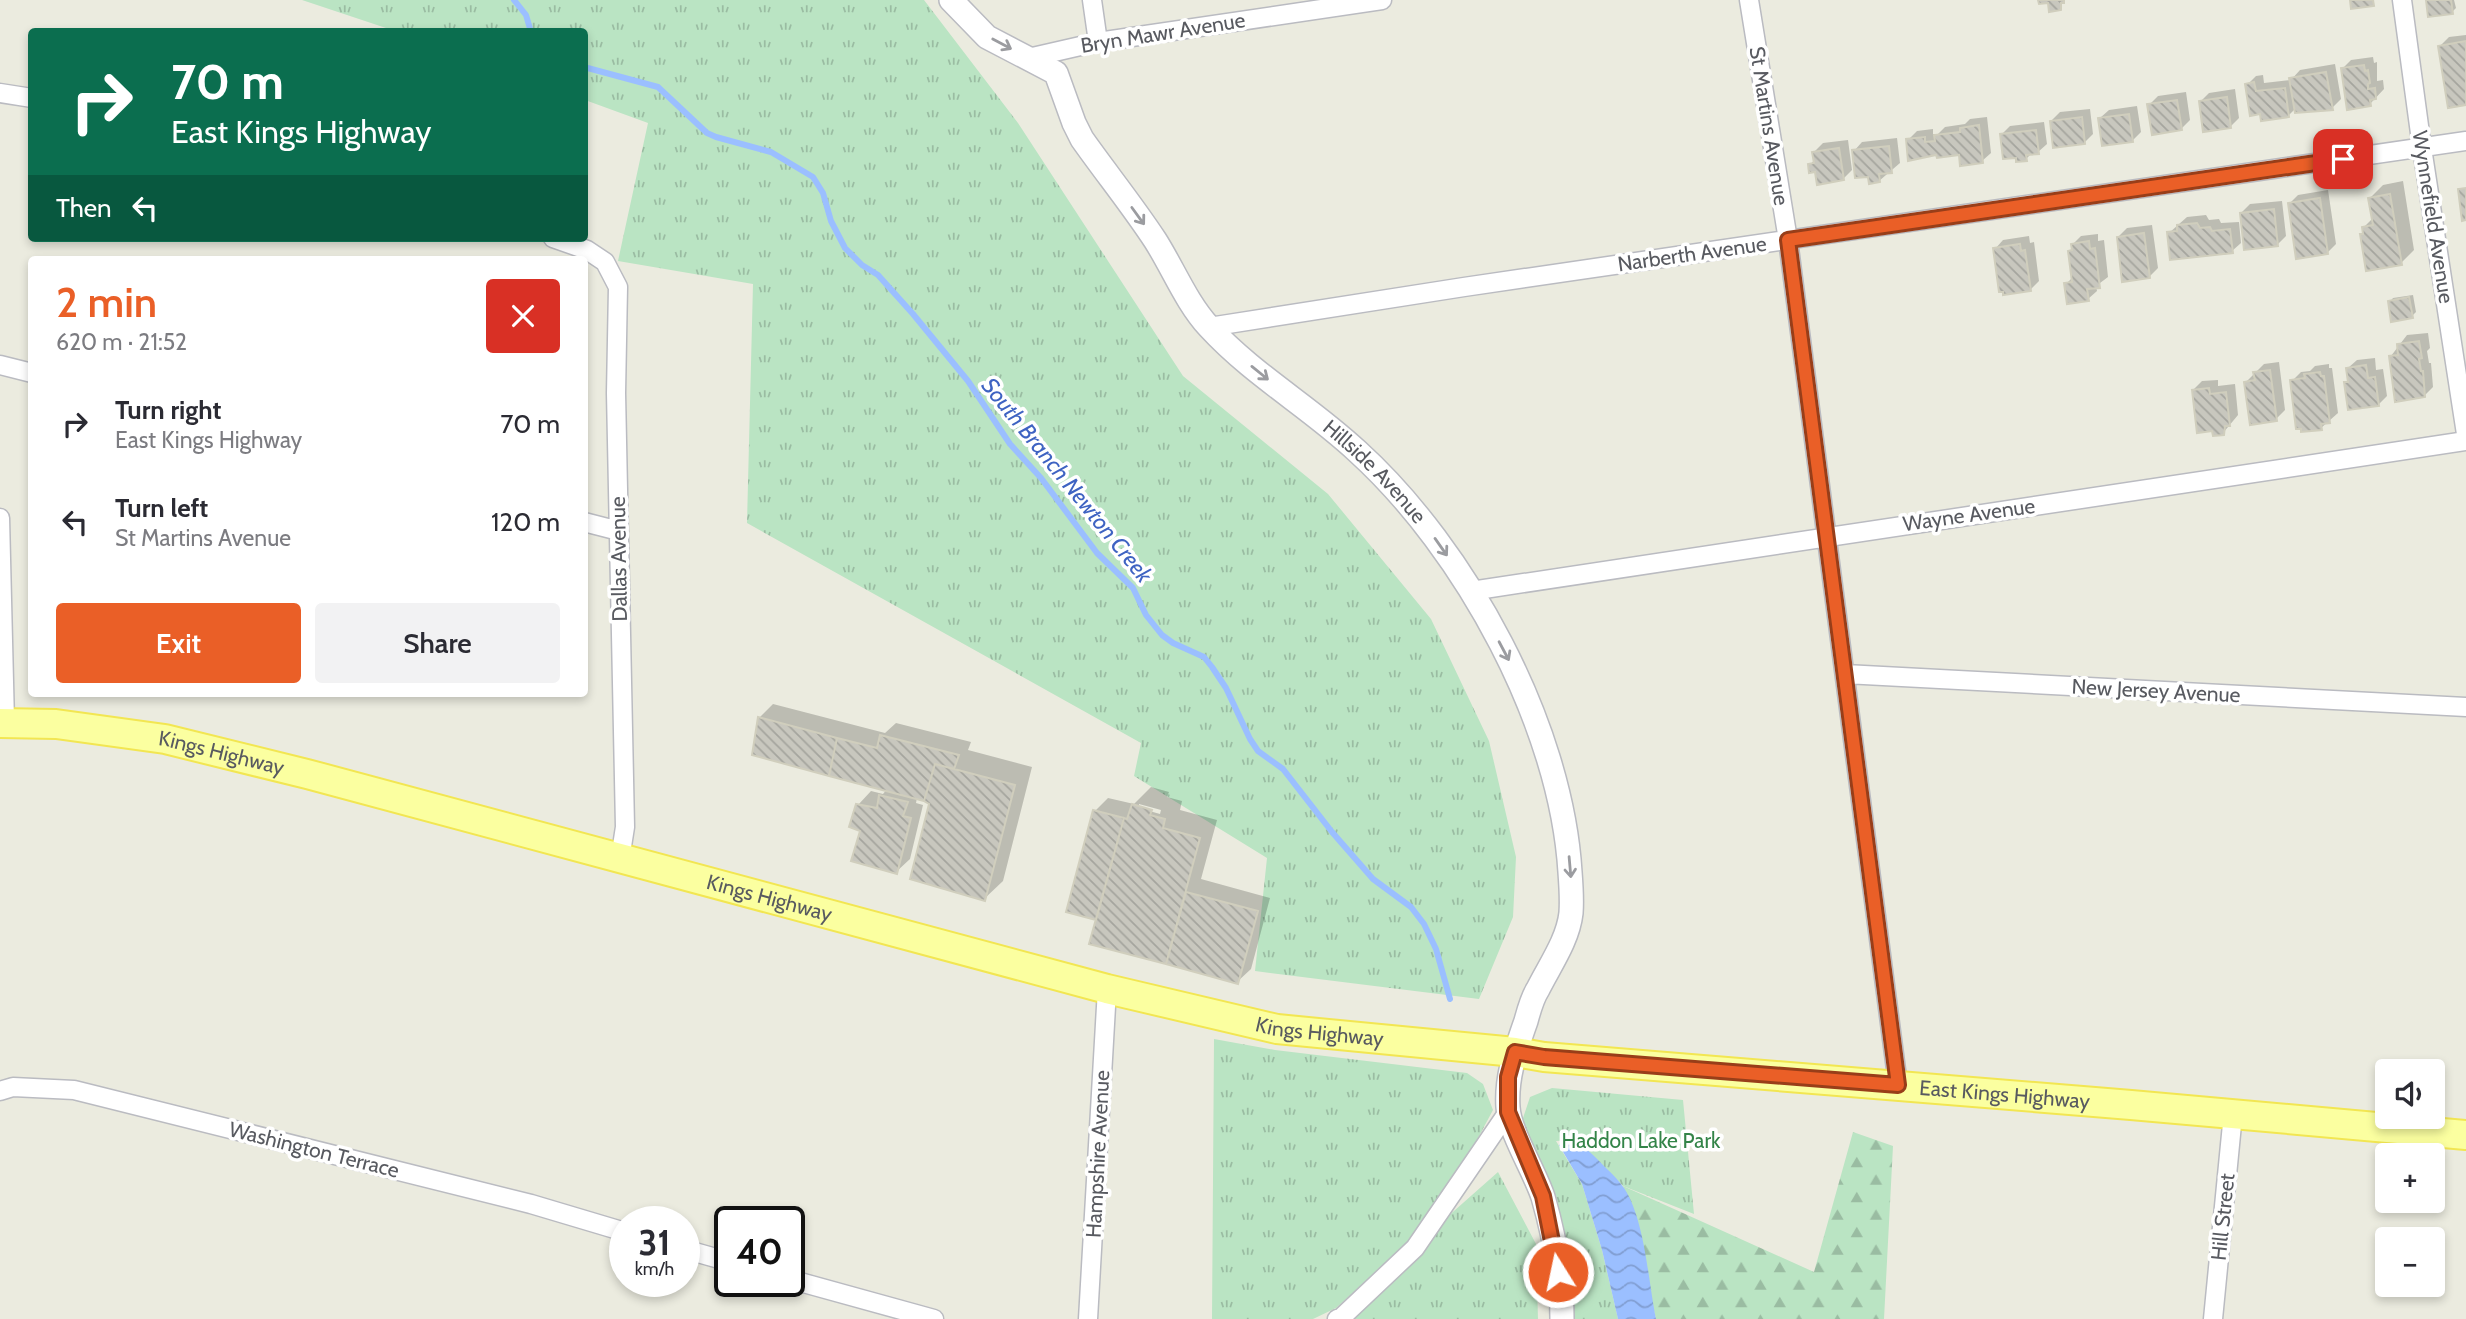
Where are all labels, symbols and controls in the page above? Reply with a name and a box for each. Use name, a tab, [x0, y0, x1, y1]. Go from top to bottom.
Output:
street label: Bryn Mawr Avenue	[1079, 7, 1247, 58]
one-way arrow	[991, 38, 1012, 52]
street label: St Martins Avenue	[1745, 45, 1794, 207]
text: 70 m	[171, 52, 284, 111]
icon: right	[56, 56, 147, 147]
text: East Kings Highway	[171, 112, 431, 151]
pin	[2313, 129, 2373, 189]
street label: Wynnefield Avenue	[2407, 129, 2460, 305]
icon: arrive	[2324, 140, 2362, 178]
icon: left	[126, 189, 164, 227]
text: Then	[56, 192, 112, 224]
one-way arrow	[1130, 206, 1145, 225]
street label: Narberth Avenue	[1616, 231, 1768, 276]
text: 2 min	[56, 276, 157, 328]
button: close	[486, 279, 560, 353]
text: 620 m · 21:52	[56, 328, 187, 356]
one-way arrow	[1250, 366, 1268, 381]
water label: South Branch Newton Creek	[976, 372, 1159, 589]
text: Turn right	[115, 394, 221, 426]
icon: right	[56, 405, 94, 443]
text: 70 m	[500, 408, 560, 440]
street label: Hillside Avenue	[1318, 414, 1432, 528]
text: East Kings Highway	[115, 426, 302, 454]
text: Turn left	[115, 492, 208, 524]
street label: Wayne Avenue	[1901, 493, 2037, 536]
street label: Dallas Avenue	[605, 496, 632, 622]
icon: left	[56, 503, 94, 541]
text: 120 m	[491, 506, 560, 538]
text: St Martins Avenue	[115, 524, 291, 552]
one-way arrow	[1434, 537, 1448, 556]
button: Exit	[56, 603, 301, 683]
button: Share	[315, 603, 560, 683]
one-way arrow	[1497, 640, 1511, 661]
street label: New Jersey Avenue	[2071, 674, 2241, 707]
street label: Kings Highway	[157, 725, 287, 780]
one-way arrow	[1564, 855, 1577, 878]
street label: Kings Highway	[704, 869, 835, 927]
street label: Kings Highway	[1253, 1011, 1385, 1051]
map controls	[2375, 1059, 2445, 1297]
button: sound	[2375, 1059, 2445, 1129]
street label: Hampshire Avenue	[1081, 1069, 1114, 1238]
street label: East Kings Highway	[1918, 1075, 2091, 1114]
street label: Washington Terrace	[226, 1116, 402, 1183]
park label: Haddon Lake Park	[1562, 1128, 1721, 1153]
button: +	[2375, 1143, 2445, 1213]
street label: Hill Street	[2205, 1172, 2240, 1262]
speed limit sign: 40	[714, 1206, 805, 1297]
text: 31	[639, 1221, 670, 1264]
button: −	[2375, 1227, 2445, 1297]
position arrow	[1521, 1235, 1595, 1309]
text: km/h	[635, 1258, 674, 1280]

